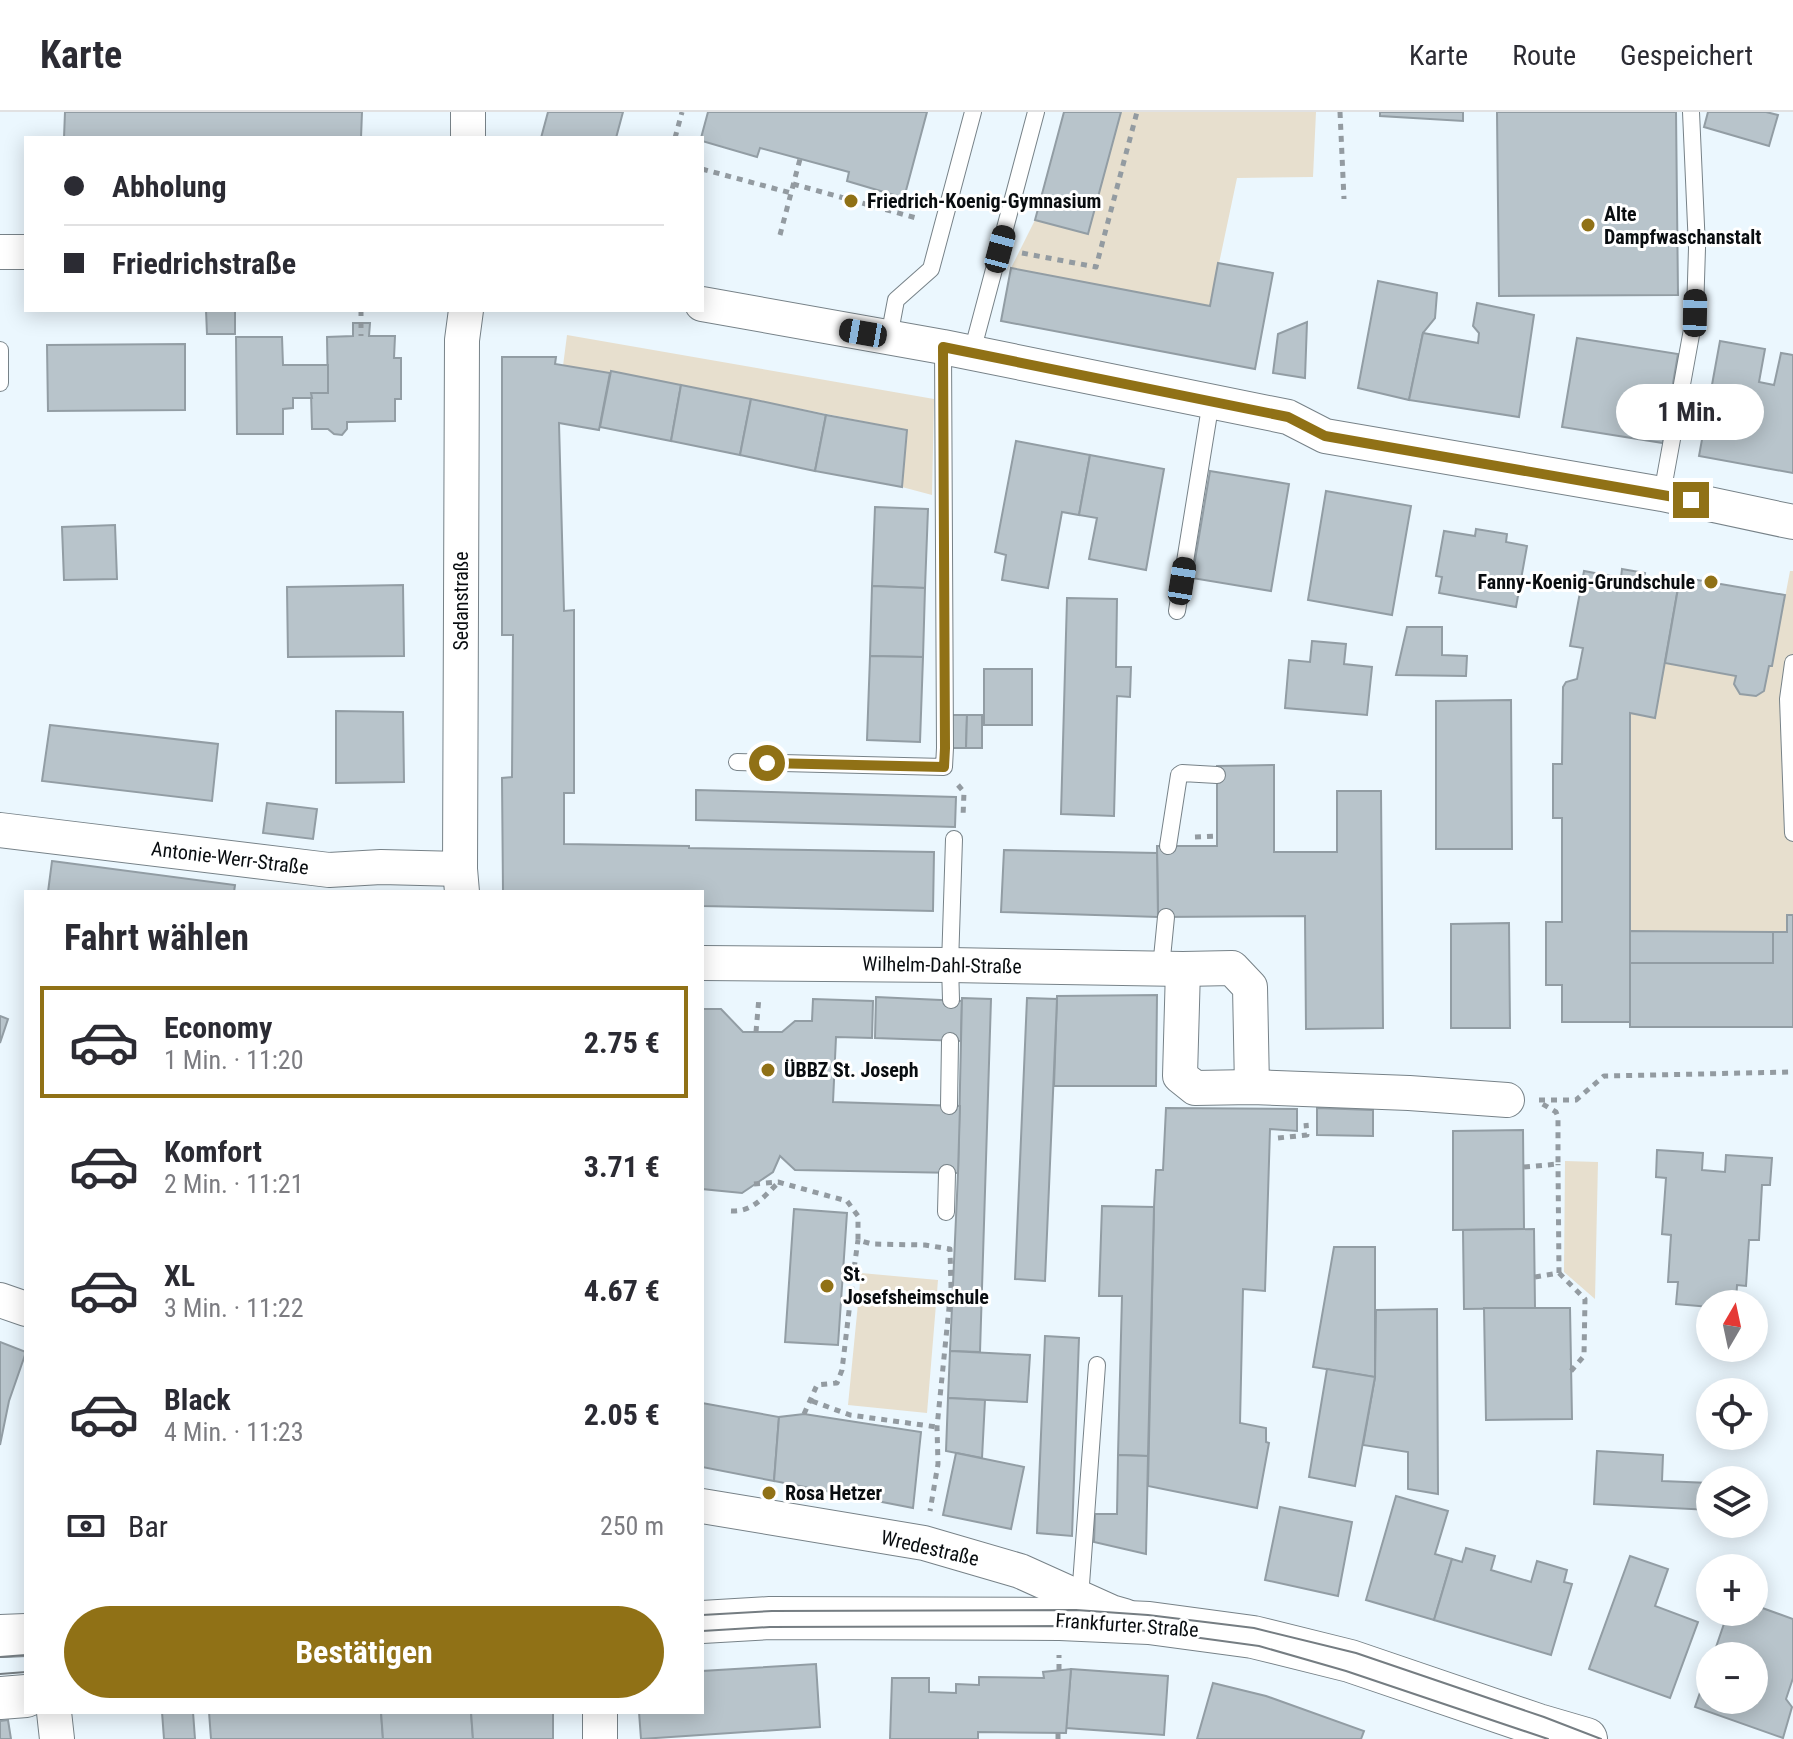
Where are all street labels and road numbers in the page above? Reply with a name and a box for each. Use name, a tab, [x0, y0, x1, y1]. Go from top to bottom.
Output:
street label: Sedanstraße	[449, 551, 473, 651]
street label: Antonie-Werr-Straße	[150, 836, 310, 880]
street label: Wilhelm-Dahl-Straße	[862, 952, 1022, 978]
street label: Wredestraße	[879, 1525, 981, 1571]
street label: Frankfurter Straße	[1055, 1608, 1199, 1642]

